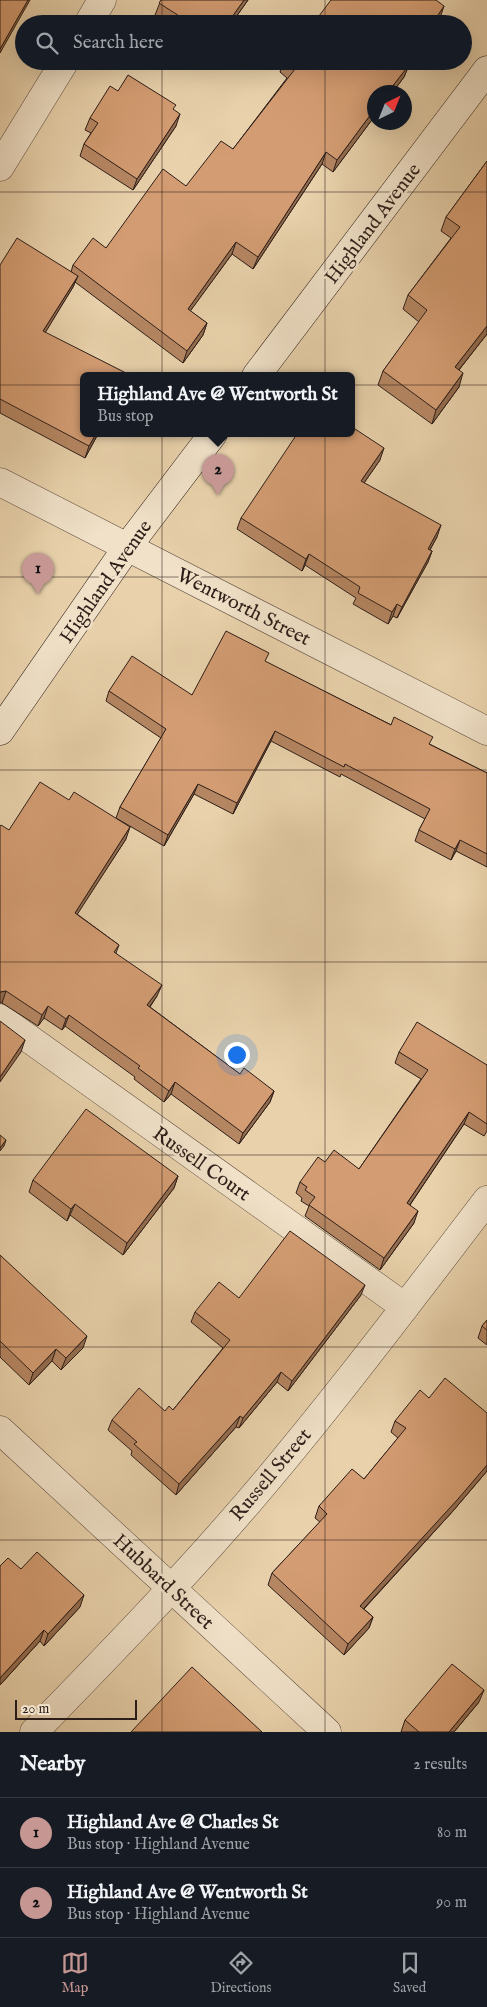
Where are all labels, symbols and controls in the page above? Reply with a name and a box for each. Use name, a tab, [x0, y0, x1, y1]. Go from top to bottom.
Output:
search box	[15, 15, 472, 70]
icon: search	[33, 29, 61, 57]
text: Search here	[73, 31, 164, 55]
north arrow	[367, 85, 412, 130]
street label: Highland Avenue	[320, 158, 427, 289]
popup	[80, 372, 355, 437]
text: Highland Ave @ Wentworth St	[97, 383, 338, 407]
text: Bus stop	[97, 407, 154, 427]
pin: 2	[202, 454, 234, 495]
street label: Highland Avenue	[54, 515, 158, 648]
pin: 1	[22, 553, 54, 594]
street label: Wentworth Street	[172, 563, 315, 652]
your location	[224, 1042, 250, 1068]
street label: Russell Court	[147, 1121, 255, 1207]
street label: Russell Street	[225, 1423, 317, 1527]
street label: Hubbard Street	[107, 1529, 219, 1635]
scale bar	[15, 1697, 138, 1720]
text: 20 m	[22, 1700, 49, 1718]
text: Nearby	[20, 1751, 85, 1778]
text: 2 results	[413, 1755, 467, 1775]
text: Highland Ave @ Charles St	[67, 1811, 279, 1835]
text: 1	[33, 1823, 39, 1843]
text: 80 m	[437, 1823, 467, 1843]
text: Bus stop · Highland Avenue	[67, 1835, 250, 1855]
text: Highland Ave @ Wentworth St	[67, 1881, 308, 1905]
text: 2	[32, 1893, 40, 1913]
text: 90 m	[436, 1893, 467, 1913]
text: Bus stop · Highland Avenue	[67, 1905, 250, 1925]
tab: Map	[61, 1949, 89, 1997]
tab: Directions	[210, 1949, 271, 1997]
tab: Saved	[393, 1949, 426, 1997]

